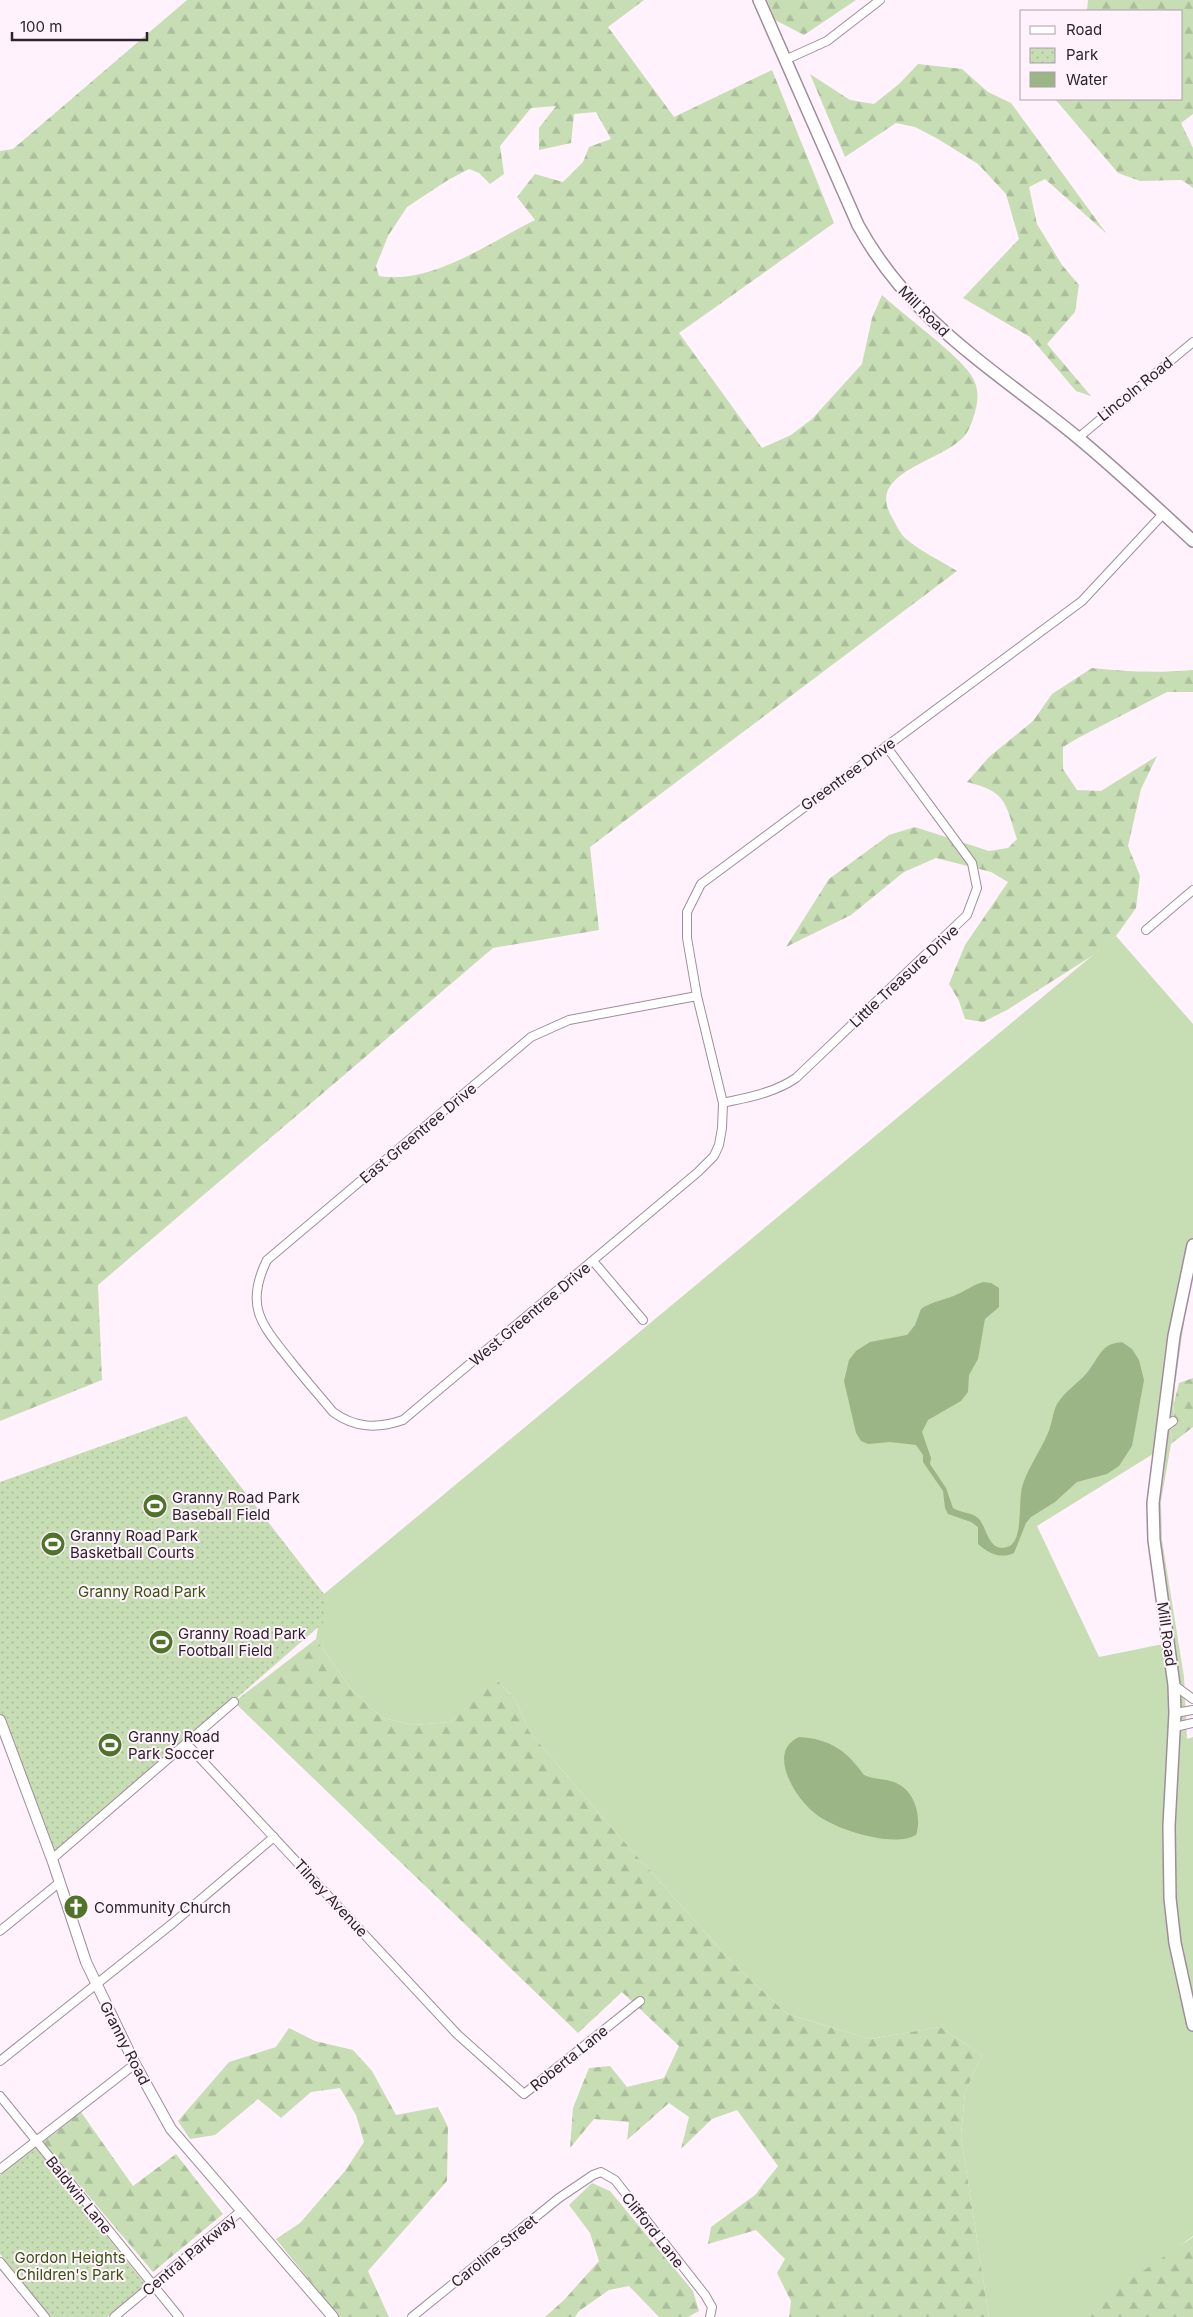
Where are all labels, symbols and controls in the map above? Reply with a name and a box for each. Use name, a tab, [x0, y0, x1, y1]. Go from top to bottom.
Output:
scale bar	[12, 10, 148, 42]
legend	[1020, 10, 1183, 100]
text: 100 m	[20, 17, 62, 36]
text: Road	[1066, 20, 1102, 39]
text: Park	[1066, 45, 1099, 64]
text: Water	[1066, 70, 1108, 89]
street label: Mill Road	[894, 281, 954, 341]
street label: Lincoln Road	[1093, 353, 1177, 425]
street label: Greentree Drive	[797, 733, 899, 815]
street label: Little Treasure Drive	[846, 921, 962, 1031]
street label: East Greentree Drive	[356, 1079, 480, 1187]
street label: West Greentree Drive	[466, 1258, 594, 1370]
place label: Granny Road Park Baseball Field	[172, 1488, 301, 1524]
sports icon: Granny Road Park Baseball Field	[142, 1493, 168, 1519]
place label: Granny Road Park Basketball Courts	[70, 1526, 199, 1562]
sports icon: Granny Road Park Basketball Courts	[40, 1531, 66, 1557]
park label: Granny Road Park	[78, 1582, 207, 1601]
street label: Mill Road	[1153, 1601, 1181, 1667]
place label: Granny Road Park Football Field	[178, 1624, 307, 1660]
sports icon: Granny Road Park Football Field	[148, 1629, 174, 1655]
place label: Granny Road Park Soccer	[128, 1727, 220, 1763]
sports icon: Granny Road Park Soccer	[97, 1732, 123, 1758]
street label: Tilney Avenue	[290, 1855, 372, 1941]
church icon: Community Church	[63, 1894, 89, 1920]
place label: Community Church	[94, 1898, 231, 1917]
street label: Granny Road	[96, 1998, 154, 2088]
street label: Roberta Lane	[526, 2021, 612, 2095]
street label: Baldwin Lane	[42, 2152, 116, 2238]
street label: Clifford Lane	[618, 2188, 688, 2272]
street label: Central Parkway	[138, 2210, 240, 2300]
street label: Caroline Street	[447, 2210, 541, 2291]
park label: Gordon Heights Children's Park	[14, 2248, 126, 2284]

